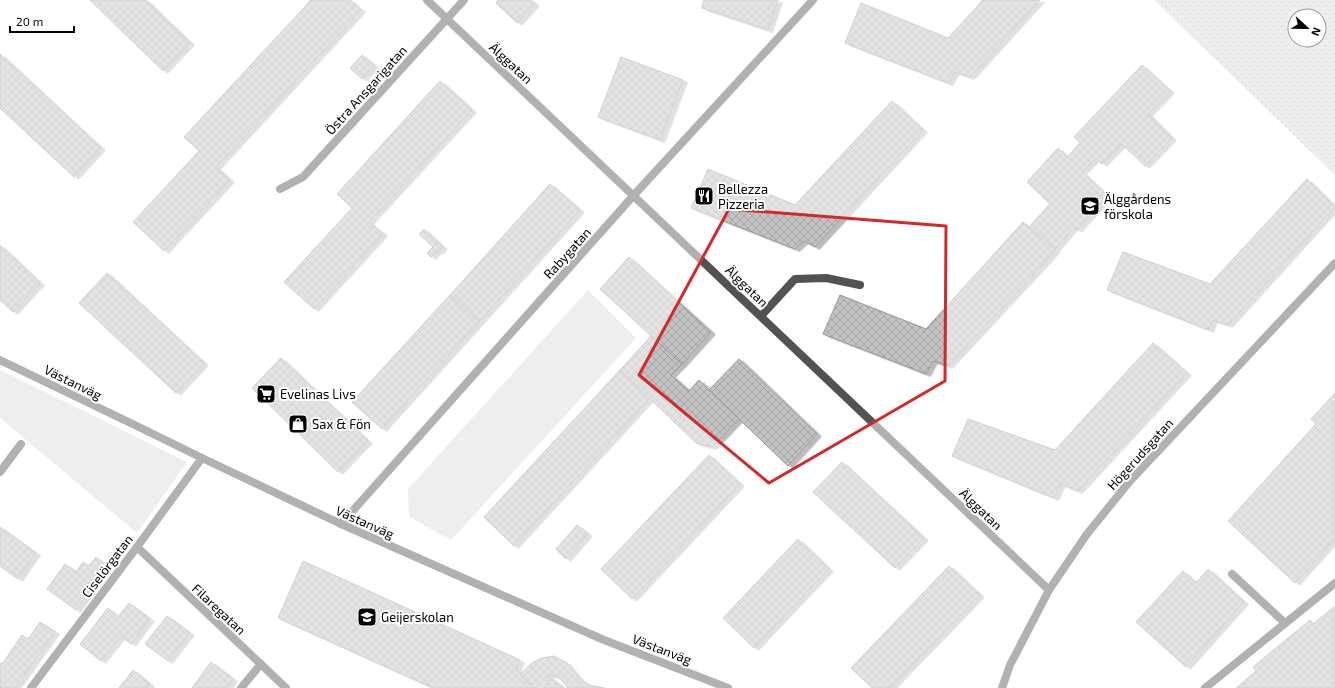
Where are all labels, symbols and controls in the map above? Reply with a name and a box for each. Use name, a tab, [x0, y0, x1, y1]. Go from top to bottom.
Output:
scale bar	[10, 8, 74, 34]
north arrow	[1287, 8, 1327, 48]
text: 20 m	[16, 14, 43, 28]
text: N	[1309, 26, 1324, 38]
street label: Älggatan	[486, 39, 536, 87]
street label: Östra Ansgarigatan	[322, 42, 410, 138]
place label: Bellezza Pizzeria	[718, 181, 768, 212]
restaurant icon: Bellezza Pizzeria	[693, 185, 715, 207]
place label: Älggårdens förskola	[1104, 191, 1171, 222]
school or university icon: Älggårdens förskola	[1079, 195, 1101, 217]
street label: Rabygatan	[540, 224, 594, 282]
street label: Älggatan	[722, 262, 772, 310]
street label: Västanväg	[42, 361, 104, 403]
supermarket icon: Evelinas Livs	[255, 383, 277, 405]
place label: Evelinas Livs	[280, 386, 356, 402]
shop icon: Sax & Fön	[287, 413, 309, 435]
street label: Högerudsgatan	[1104, 415, 1176, 493]
place label: Sax & Fön	[312, 416, 371, 432]
street label: Älggatan	[956, 485, 1006, 533]
street label: Västanväg	[333, 502, 397, 542]
street label: Ciselörgatan	[78, 531, 136, 601]
street label: Filaregatan	[189, 580, 249, 638]
school or university icon: Geijerskolan	[356, 606, 378, 628]
place label: Geijerskolan	[381, 609, 454, 625]
street label: Västanväg	[630, 630, 694, 668]

